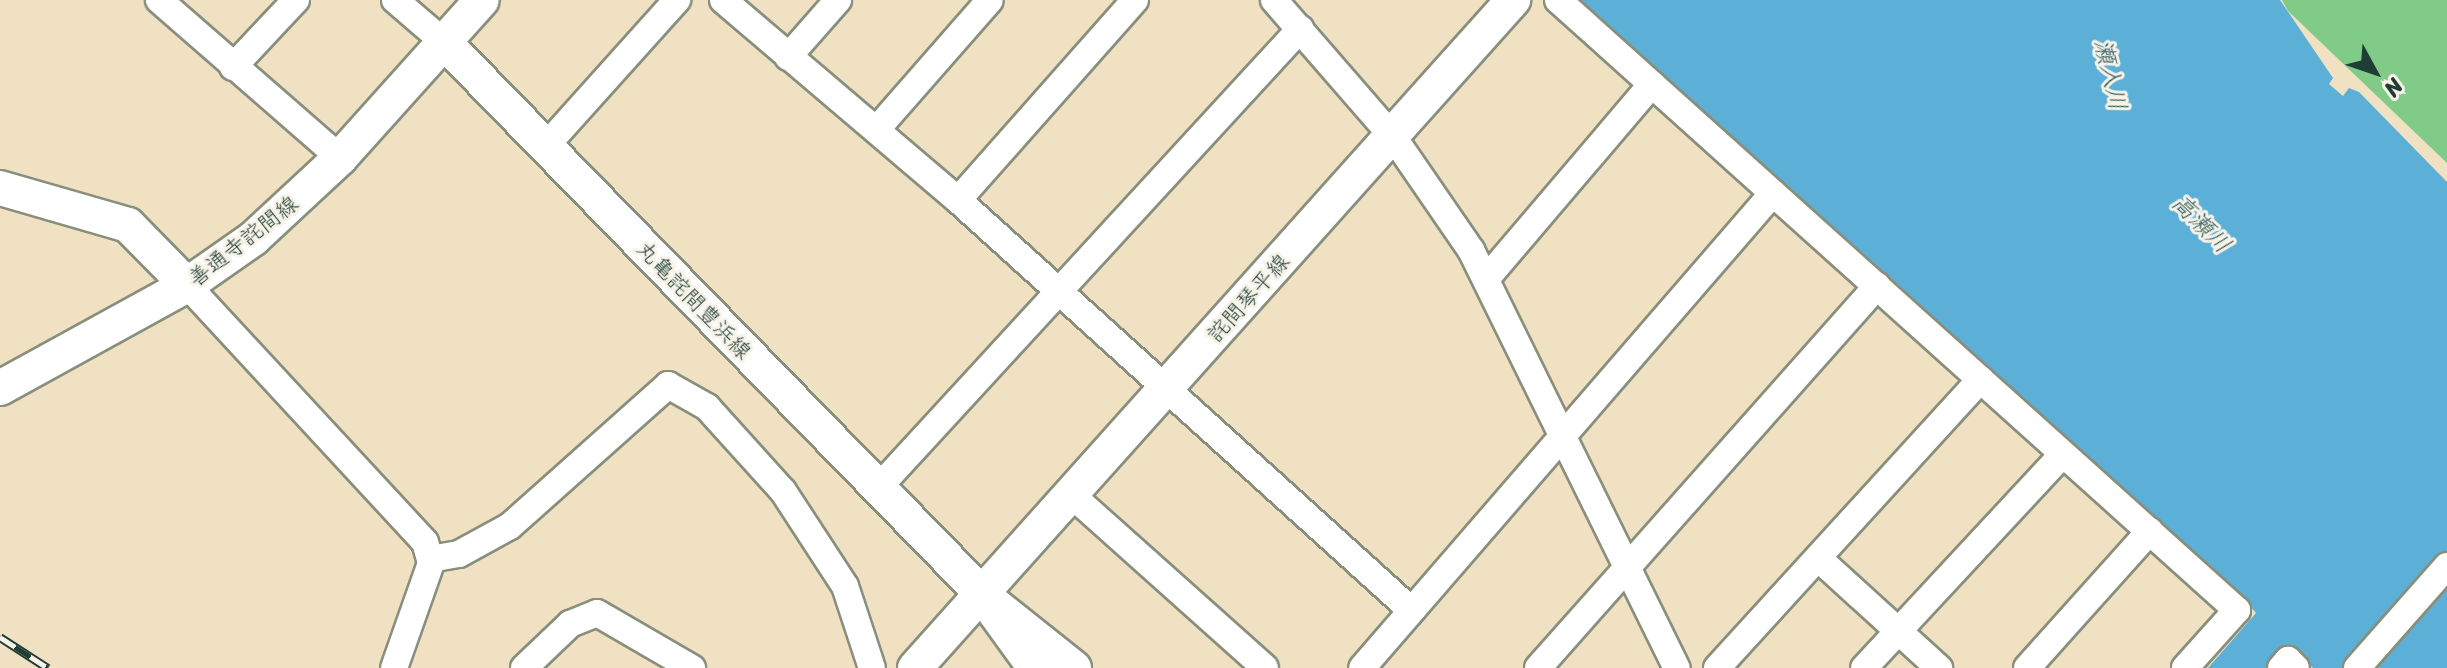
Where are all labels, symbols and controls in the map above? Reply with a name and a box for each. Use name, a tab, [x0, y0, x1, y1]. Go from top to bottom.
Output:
north arrow	[2335, 32, 2415, 112]
water label: 瀬入川	[2088, 37, 2132, 113]
text: N	[2374, 69, 2414, 106]
water label: 高瀬川	[2165, 188, 2237, 260]
street label: 善通寺詫間線	[183, 190, 303, 292]
street label: 丸亀詫間豊浜線	[631, 235, 757, 365]
street label: 詫間琴平線	[1201, 248, 1295, 348]

